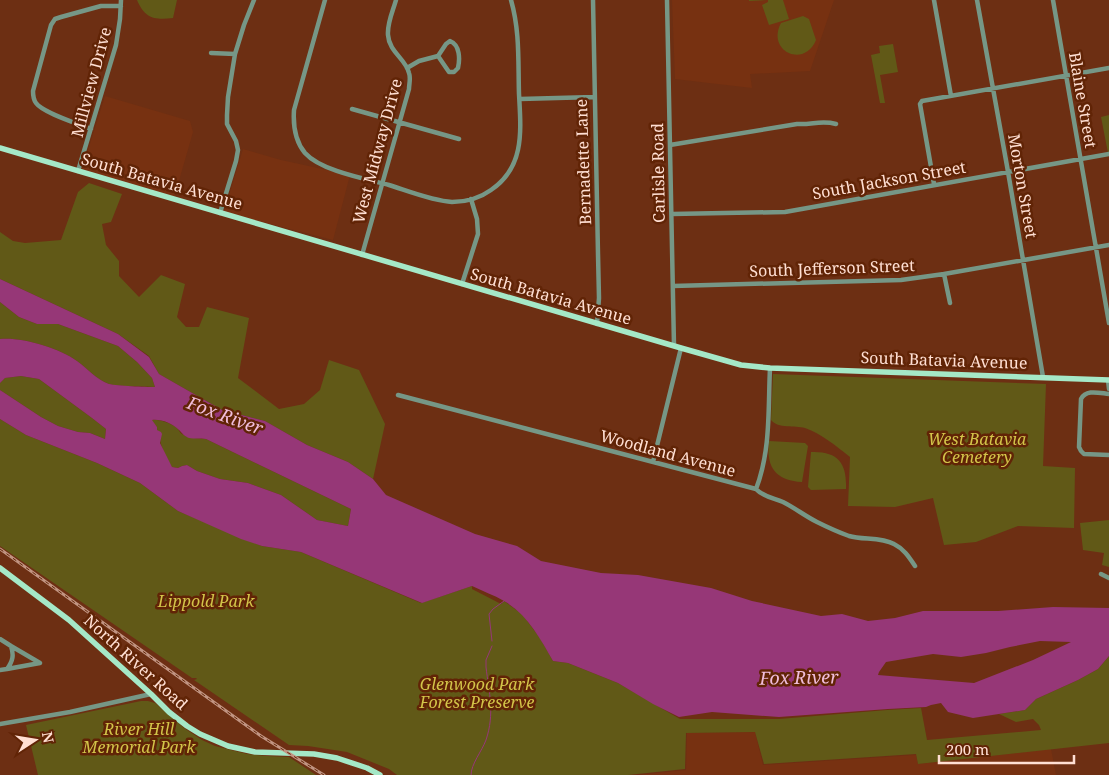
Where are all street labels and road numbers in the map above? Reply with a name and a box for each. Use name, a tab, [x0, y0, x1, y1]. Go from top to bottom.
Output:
street label: Millview Drive	[66, 25, 116, 139]
street label: Blaine Street	[1064, 50, 1102, 150]
street label: West Midway Drive	[347, 76, 407, 226]
street label: Bernadette Lane	[570, 99, 596, 225]
street label: Carlisle Road	[646, 123, 670, 223]
street label: Morton Street	[1003, 132, 1043, 240]
street label: South Batavia Avenue	[79, 147, 245, 215]
street label: South Jackson Street	[810, 156, 968, 204]
street label: South Jefferson Street	[749, 254, 915, 282]
street label: South Batavia Avenue	[468, 262, 634, 330]
street label: South Batavia Avenue	[860, 346, 1028, 374]
street label: Woodland Avenue	[598, 424, 738, 482]
street label: North River Road	[79, 609, 193, 715]

